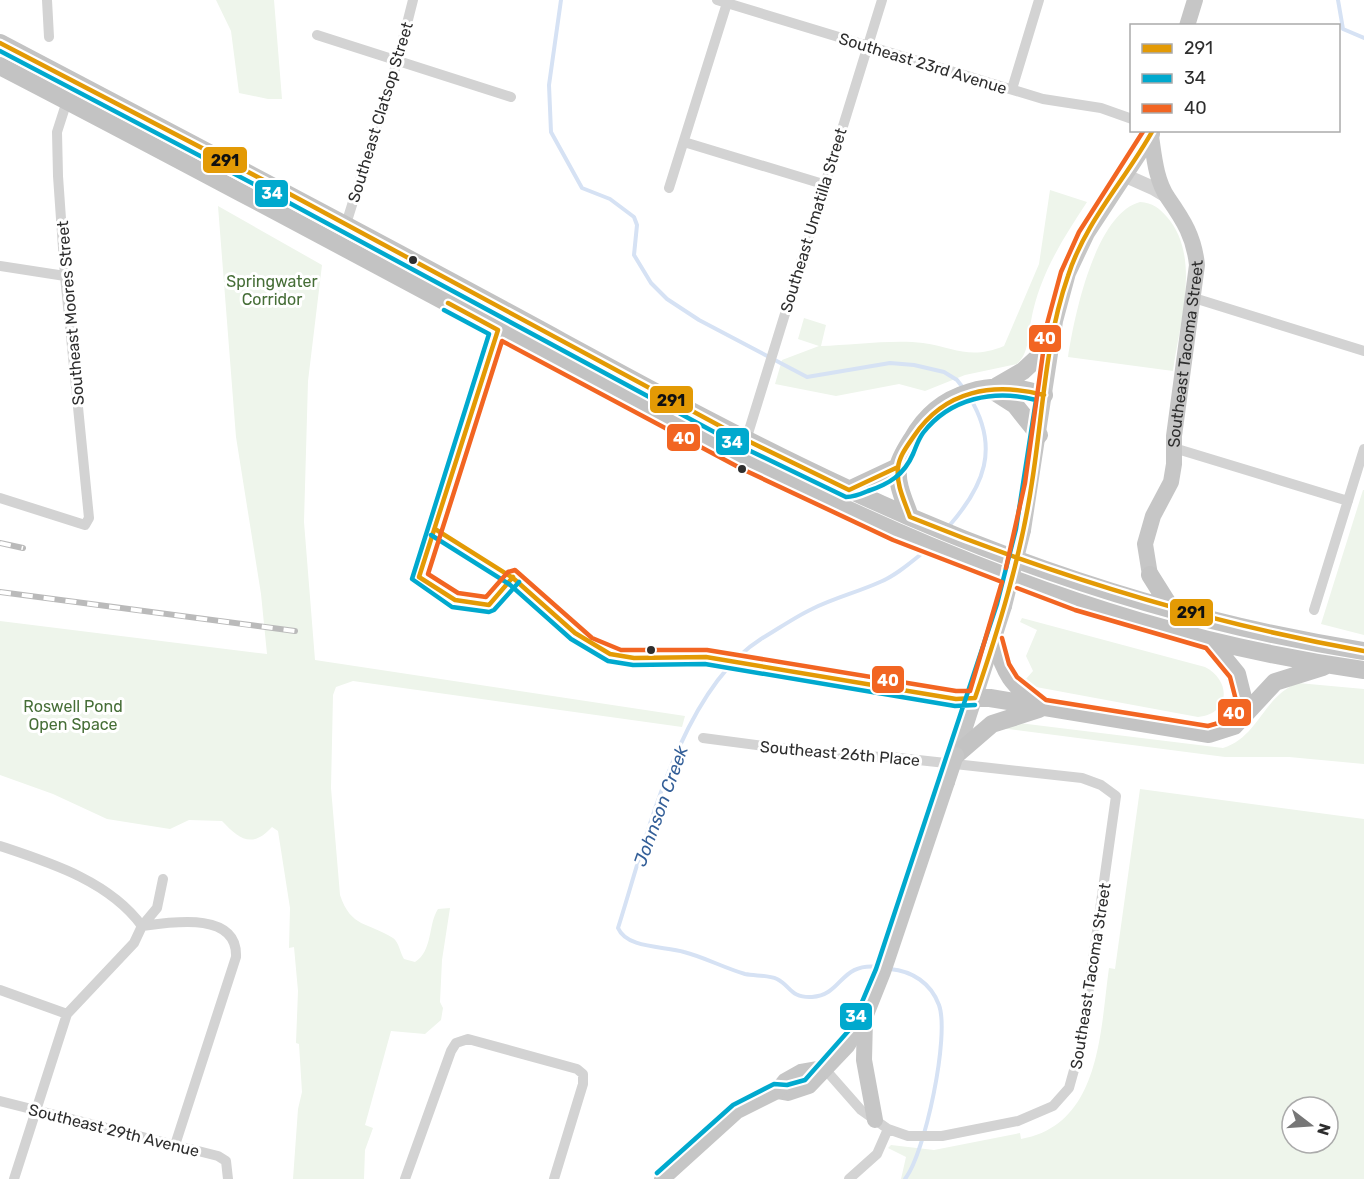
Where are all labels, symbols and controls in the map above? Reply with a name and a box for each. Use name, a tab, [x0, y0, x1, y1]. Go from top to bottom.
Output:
street label: Southeast Clatsop Street	[344, 20, 417, 205]
legend	[1130, 24, 1340, 132]
street label: Southeast 23rd Avenue	[836, 29, 1009, 98]
text: 291	[1184, 37, 1213, 59]
text: 34	[1184, 67, 1206, 89]
text: 40	[1184, 97, 1207, 119]
street label: Southeast Umatilla Street	[776, 126, 851, 315]
line badge: 291	[202, 146, 248, 174]
text: 291	[211, 151, 239, 170]
line badge: 34	[254, 179, 289, 208]
text: 34	[261, 184, 283, 203]
street label: Southeast Moores Street	[53, 220, 88, 406]
unlabelled marker	[407, 254, 419, 266]
street label: Southeast Tacoma Street	[1165, 259, 1207, 448]
park label: Springwater Corridor	[226, 272, 318, 309]
line badge: 40	[1028, 324, 1062, 353]
text: 40	[1034, 329, 1056, 348]
line badge: 291	[649, 385, 694, 414]
text: 291	[657, 391, 685, 410]
line badge: 40	[666, 423, 701, 452]
line badge: 34	[715, 427, 750, 456]
text: 40	[673, 429, 695, 448]
text: 34	[721, 433, 743, 452]
unlabelled marker	[736, 463, 748, 475]
line badge: 291	[1169, 598, 1214, 627]
text: 291	[1177, 603, 1205, 622]
unlabelled marker	[645, 644, 657, 656]
line badge: 40	[871, 665, 905, 694]
text: 40	[877, 671, 899, 690]
park label: Roswell Pond Open Space	[23, 697, 123, 734]
line badge: 40	[1217, 698, 1252, 727]
text: 40	[1223, 704, 1245, 723]
street label: Southeast 26th Place	[759, 737, 921, 770]
water label: Johnson Creek	[629, 742, 693, 869]
street label: Southeast Tacoma Street	[1066, 882, 1115, 1071]
line badge: 34	[839, 1002, 873, 1031]
text: 34	[845, 1007, 867, 1026]
north arrow	[1280, 1095, 1340, 1155]
street label: Southeast 29th Avenue	[27, 1100, 201, 1161]
text: N	[1313, 1121, 1335, 1138]

